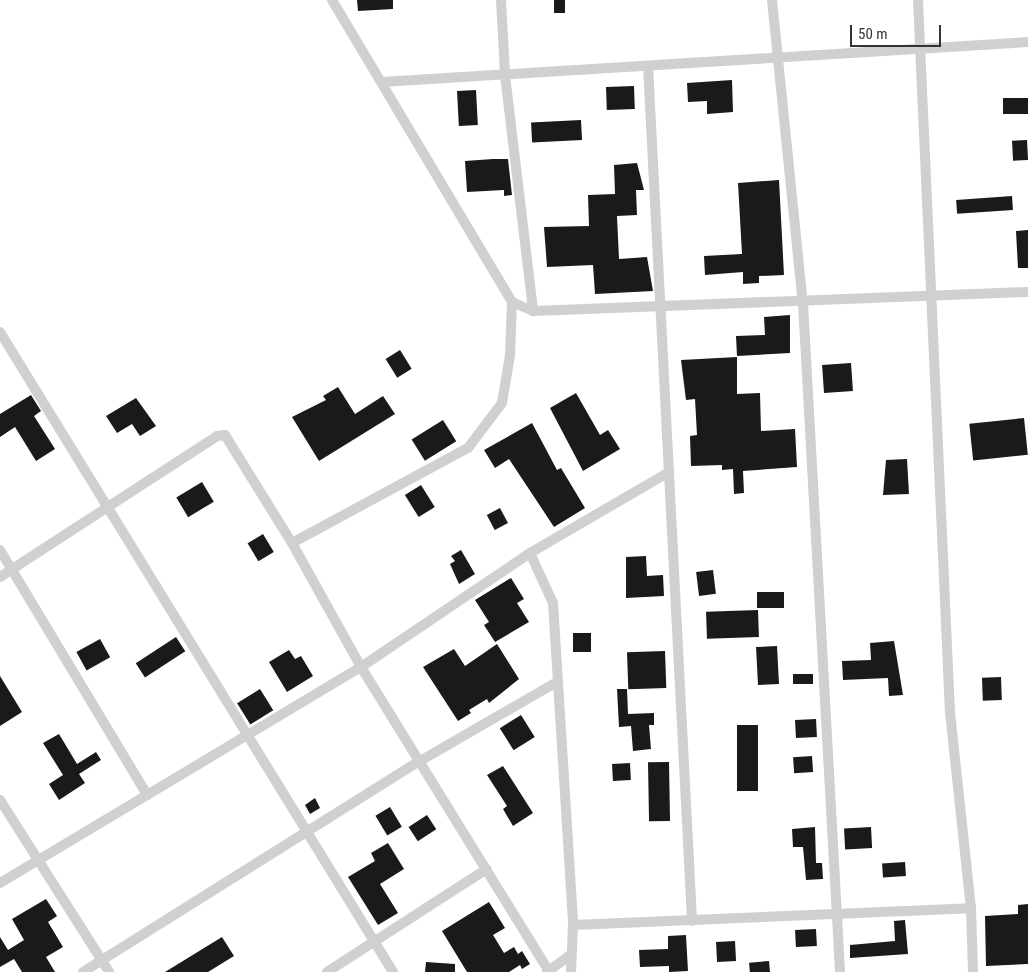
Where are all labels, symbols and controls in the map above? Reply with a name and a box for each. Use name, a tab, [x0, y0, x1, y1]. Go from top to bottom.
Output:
scale bar	[853, 15, 944, 47]
text: 50 m	[858, 25, 888, 43]

